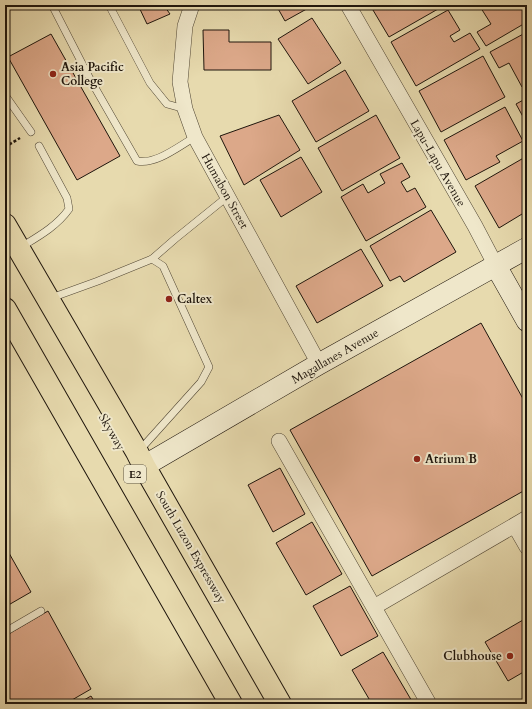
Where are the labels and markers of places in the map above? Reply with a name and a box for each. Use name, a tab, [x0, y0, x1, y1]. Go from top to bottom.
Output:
place label: Asia Pacific College	[61, 59, 124, 89]
marker: Asia Pacific College	[48, 69, 58, 79]
place label: Caltex	[177, 291, 213, 307]
marker: Caltex	[164, 294, 174, 304]
place label: Atrium B	[425, 451, 477, 467]
marker: Atrium B	[412, 454, 422, 464]
place label: Clubhouse	[443, 648, 502, 664]
marker: Clubhouse	[505, 651, 515, 661]

